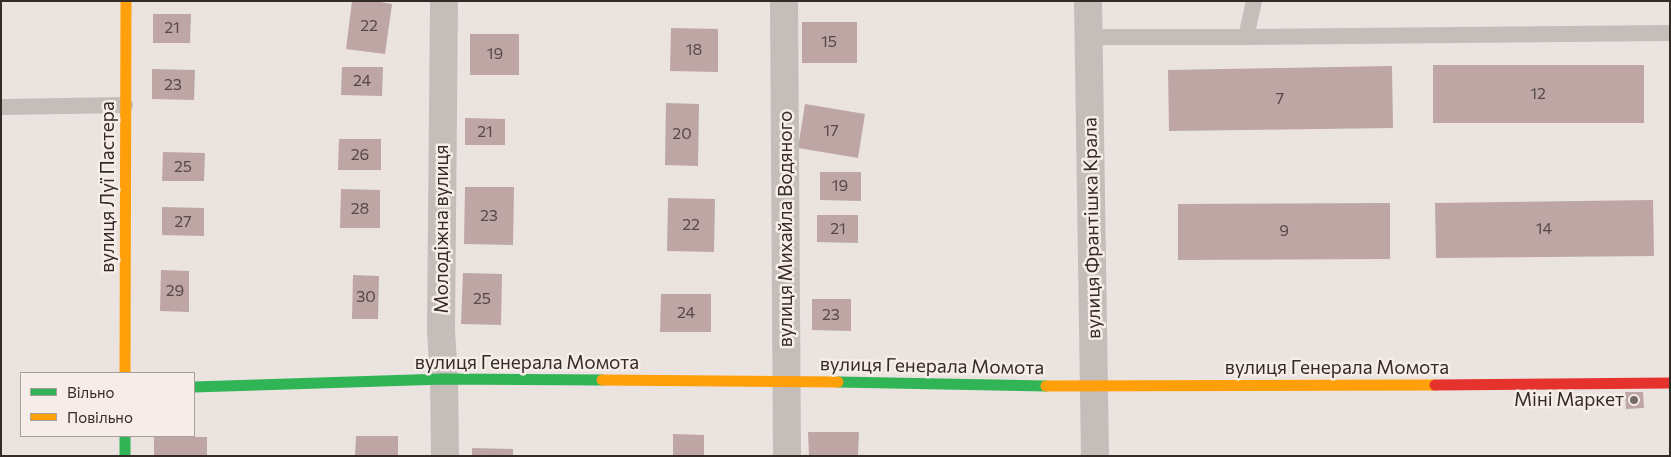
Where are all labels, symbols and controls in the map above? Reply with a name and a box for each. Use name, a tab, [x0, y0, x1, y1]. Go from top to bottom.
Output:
house number: 22	[360, 16, 378, 36]
house number: 21	[164, 18, 180, 38]
house number: 15	[821, 32, 837, 52]
house number: 18	[686, 40, 702, 60]
house number: 19	[487, 44, 503, 64]
house number: 24	[353, 71, 371, 91]
house number: 23	[164, 75, 182, 95]
house number: 12	[1530, 84, 1546, 104]
house number: 7	[1276, 89, 1284, 109]
street label: вулиця Луї Пастера	[97, 101, 119, 273]
street label: вулиця Михайла Водяного	[775, 111, 797, 347]
street label: вулиця Франтішка Крала	[1079, 117, 1105, 339]
house number: 17	[823, 121, 839, 141]
house number: 21	[477, 122, 493, 142]
house number: 20	[672, 124, 692, 144]
street label: Молодіжна вулиця	[431, 144, 453, 314]
house number: 26	[351, 145, 369, 165]
house number: 25	[174, 157, 192, 177]
house number: 19	[832, 176, 848, 196]
house number: 28	[351, 199, 369, 219]
house number: 23	[480, 206, 498, 226]
house number: 27	[174, 212, 192, 232]
house number: 22	[682, 215, 700, 235]
house number: 21	[830, 219, 846, 239]
house number: 14	[1536, 219, 1552, 239]
house number: 9	[1279, 221, 1289, 241]
house number: 29	[166, 281, 184, 301]
house number: 30	[356, 287, 376, 307]
house number: 25	[473, 289, 491, 309]
house number: 24	[677, 303, 695, 323]
house number: 23	[822, 305, 840, 325]
street label: вулиця Генерала Момота	[415, 352, 639, 374]
street label: вулиця Генерала Момота	[820, 353, 1044, 379]
street label: вулиця Генерала Момота	[1225, 357, 1449, 379]
legend	[20, 372, 195, 437]
text: Вільно	[67, 383, 114, 401]
place label: Міні Маркет	[1514, 389, 1624, 411]
marker: Міні Маркет	[1628, 394, 1640, 406]
text: Повільно	[67, 408, 133, 426]

